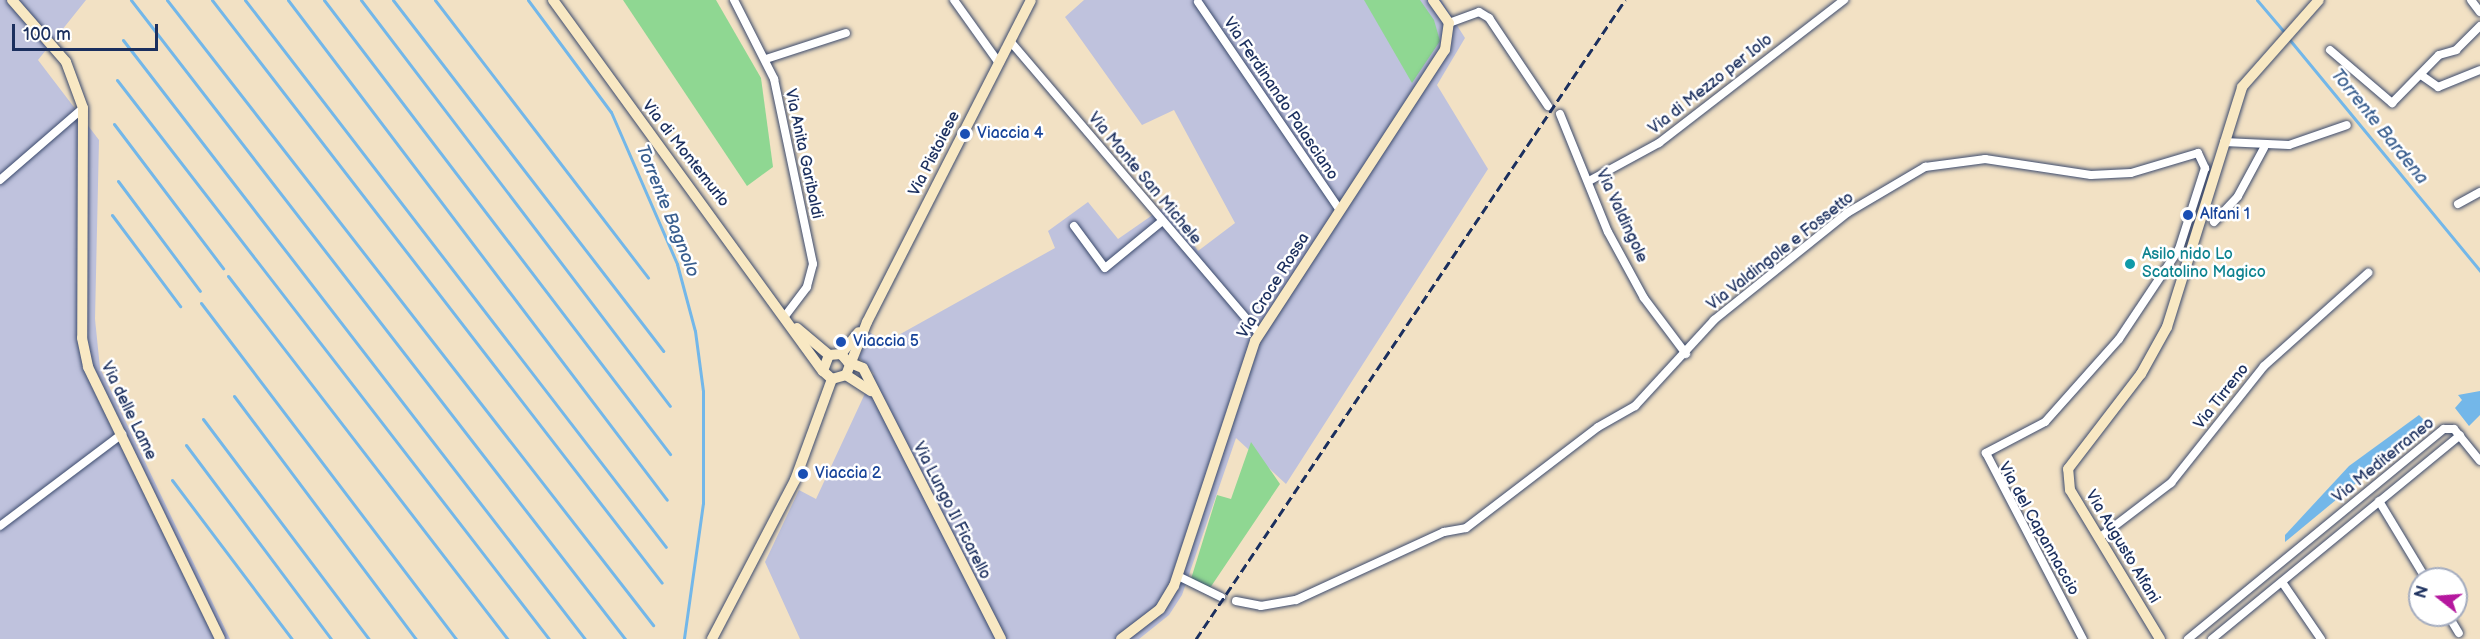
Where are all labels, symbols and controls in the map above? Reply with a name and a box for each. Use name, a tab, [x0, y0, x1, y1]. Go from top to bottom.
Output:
scale bar	[15, 12, 160, 50]
street label: Via Ferdinando Palasciano	[1218, 14, 1342, 184]
text: 100 m	[23, 24, 71, 45]
street label: Via di Mezzo per Iolo	[1645, 31, 1777, 139]
water label: Torrente Bardena	[2326, 65, 2432, 189]
street label: Via Anita Garibaldi	[780, 87, 826, 221]
street label: Via di Montemurlo	[637, 97, 733, 211]
street label: Via Pistoiese	[905, 108, 965, 200]
street label: Via Monte San Michele	[1083, 109, 1205, 249]
place label: Viaccia 4	[977, 124, 1044, 144]
marker: Viaccia 4	[958, 127, 972, 141]
water label: Torrente Bagnolo	[631, 142, 703, 280]
street label: Via Valdingole	[1591, 166, 1651, 266]
street label: Via Valdingole e Fossetto	[1704, 189, 1858, 315]
place label: Alfani 1	[2200, 205, 2250, 225]
marker: Alfani 1	[2181, 208, 2195, 222]
street label: Via Croce Rossa	[1234, 230, 1314, 342]
place label: Asilo nido Lo Scatolino Magico	[2142, 245, 2266, 283]
marker: Asilo nido Lo Scatolino Magico	[2123, 257, 2137, 271]
place label: Viaccia 5	[853, 332, 919, 352]
marker: Viaccia 5	[834, 335, 848, 349]
street label: Via delle Lame	[96, 359, 160, 463]
street label: Via Tirreno	[2190, 360, 2254, 434]
street label: Via Mediterraneo	[2329, 414, 2439, 508]
street label: Via Lungo Il Ficarello	[908, 439, 994, 583]
street label: Via del Capannaccio	[1993, 459, 2083, 599]
place label: Viaccia 2	[815, 464, 881, 484]
marker: Viaccia 2	[796, 467, 810, 481]
street label: Via Augusto Alfani	[2081, 487, 2163, 607]
north arrow	[2408, 567, 2468, 627]
text: N	[2411, 584, 2433, 601]

